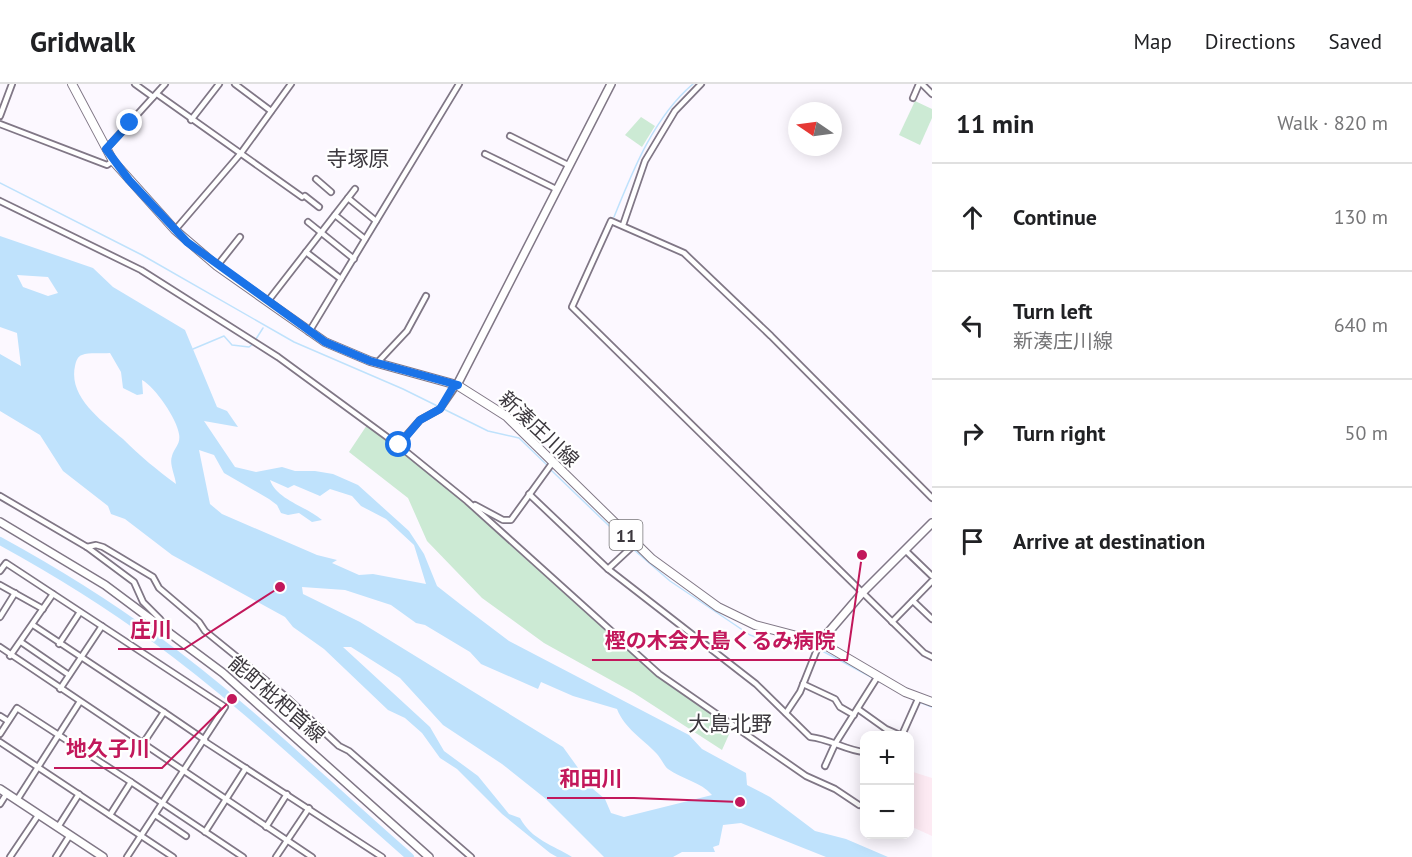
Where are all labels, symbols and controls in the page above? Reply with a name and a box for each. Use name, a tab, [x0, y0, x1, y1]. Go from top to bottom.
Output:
text: Gridwalk	[30, 23, 136, 60]
text: Map	[1133, 28, 1172, 55]
text: Directions	[1205, 28, 1296, 55]
text: Saved	[1329, 28, 1382, 55]
north arrow	[788, 102, 842, 156]
text: 11 min	[956, 107, 1034, 140]
route end	[116, 109, 142, 135]
text: Walk · 820 m	[1277, 110, 1388, 136]
district label: 寺塚原	[327, 145, 390, 172]
icon: ahead	[956, 201, 989, 234]
text: Continue	[1013, 203, 1097, 231]
text: 130 m	[1334, 204, 1388, 230]
text: Turn left	[1013, 297, 1093, 325]
icon: left	[956, 309, 989, 342]
text: 640 m	[1334, 312, 1388, 338]
text: 新湊庄川線	[1013, 328, 1113, 354]
street label: 新湊庄川線	[494, 385, 584, 473]
icon: right	[956, 417, 989, 450]
text: Turn right	[1013, 419, 1105, 447]
text: 50 m	[1345, 420, 1388, 446]
route start	[385, 431, 411, 457]
road number: 11	[610, 520, 642, 550]
icon: arrive	[956, 525, 989, 558]
text: Arrive at destination	[1013, 527, 1205, 555]
callout: 庄川	[118, 610, 184, 649]
text: 庄川	[130, 616, 172, 643]
callout: 樫の木会大島くるみ病院	[592, 621, 847, 660]
text: 樫の木会大島くるみ病院	[605, 627, 835, 654]
street label: 能町枇杷首線	[223, 650, 331, 748]
district label: 大島北野	[688, 710, 772, 737]
callout: 地久子川	[54, 729, 162, 768]
map controls	[860, 731, 914, 839]
button: +	[860, 731, 914, 785]
text: 地久子川	[66, 735, 150, 762]
callout: 和田川	[547, 759, 634, 798]
text: 和田川	[560, 765, 623, 792]
button: −	[860, 785, 914, 839]

